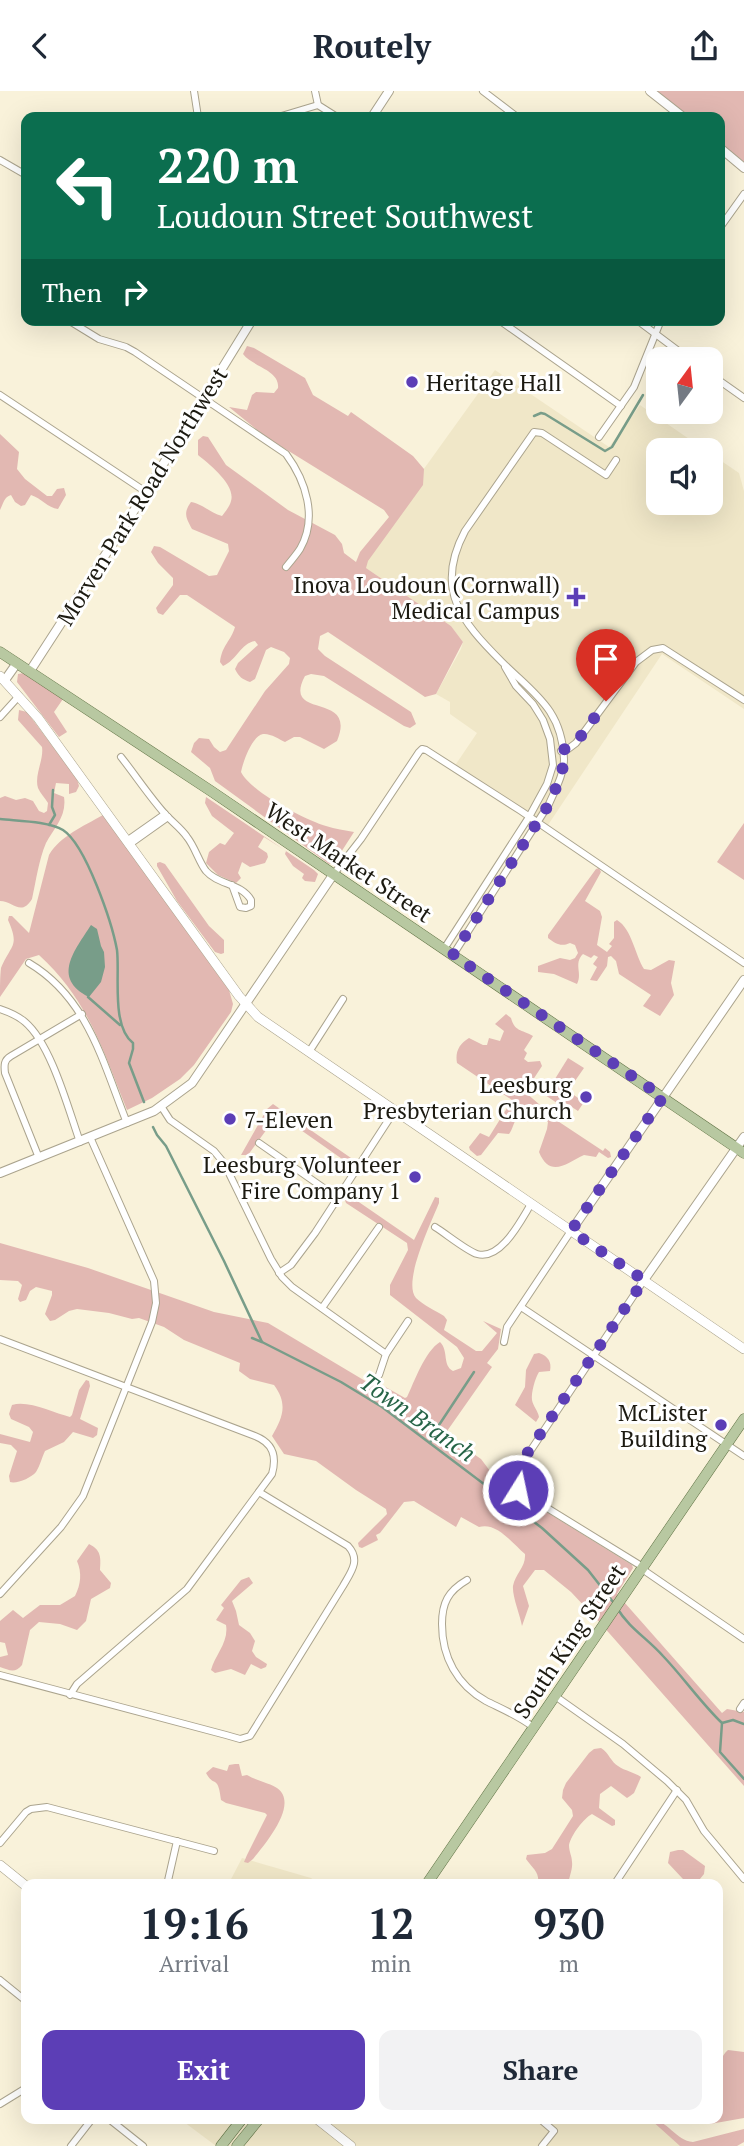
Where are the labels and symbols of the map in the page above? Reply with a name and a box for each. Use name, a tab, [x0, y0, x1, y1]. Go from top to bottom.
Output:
north arrow	[646, 347, 723, 423]
street label: Morven Park Road Northwest	[50, 360, 235, 631]
place label: Heritage Hall	[426, 367, 562, 398]
marker: Heritage Hall	[404, 374, 420, 390]
place label: Inova Loudoun (Cornwall) Medical Campus	[293, 569, 560, 626]
marker: Inova Loudoun (Cornwall) Medical Campus	[566, 587, 586, 607]
pin	[576, 629, 636, 701]
street label: West Market Street	[260, 795, 439, 930]
place label: Leesburg Presbyterian Church	[363, 1069, 573, 1126]
marker: Leesburg Presbyterian Church	[578, 1089, 594, 1105]
place label: 7-Eleven	[244, 1104, 333, 1135]
marker: 7-Eleven	[222, 1111, 238, 1127]
place label: Leesburg Volunteer Fire Company 1	[203, 1149, 401, 1206]
marker: Leesburg Volunteer Fire Company 1	[407, 1169, 423, 1185]
water label: Town Branch	[354, 1365, 482, 1469]
place label: McLister Building	[618, 1397, 708, 1454]
marker: McLister Building	[713, 1417, 729, 1433]
position arrow	[481, 1453, 555, 1527]
street label: South King Street	[506, 1557, 633, 1724]

